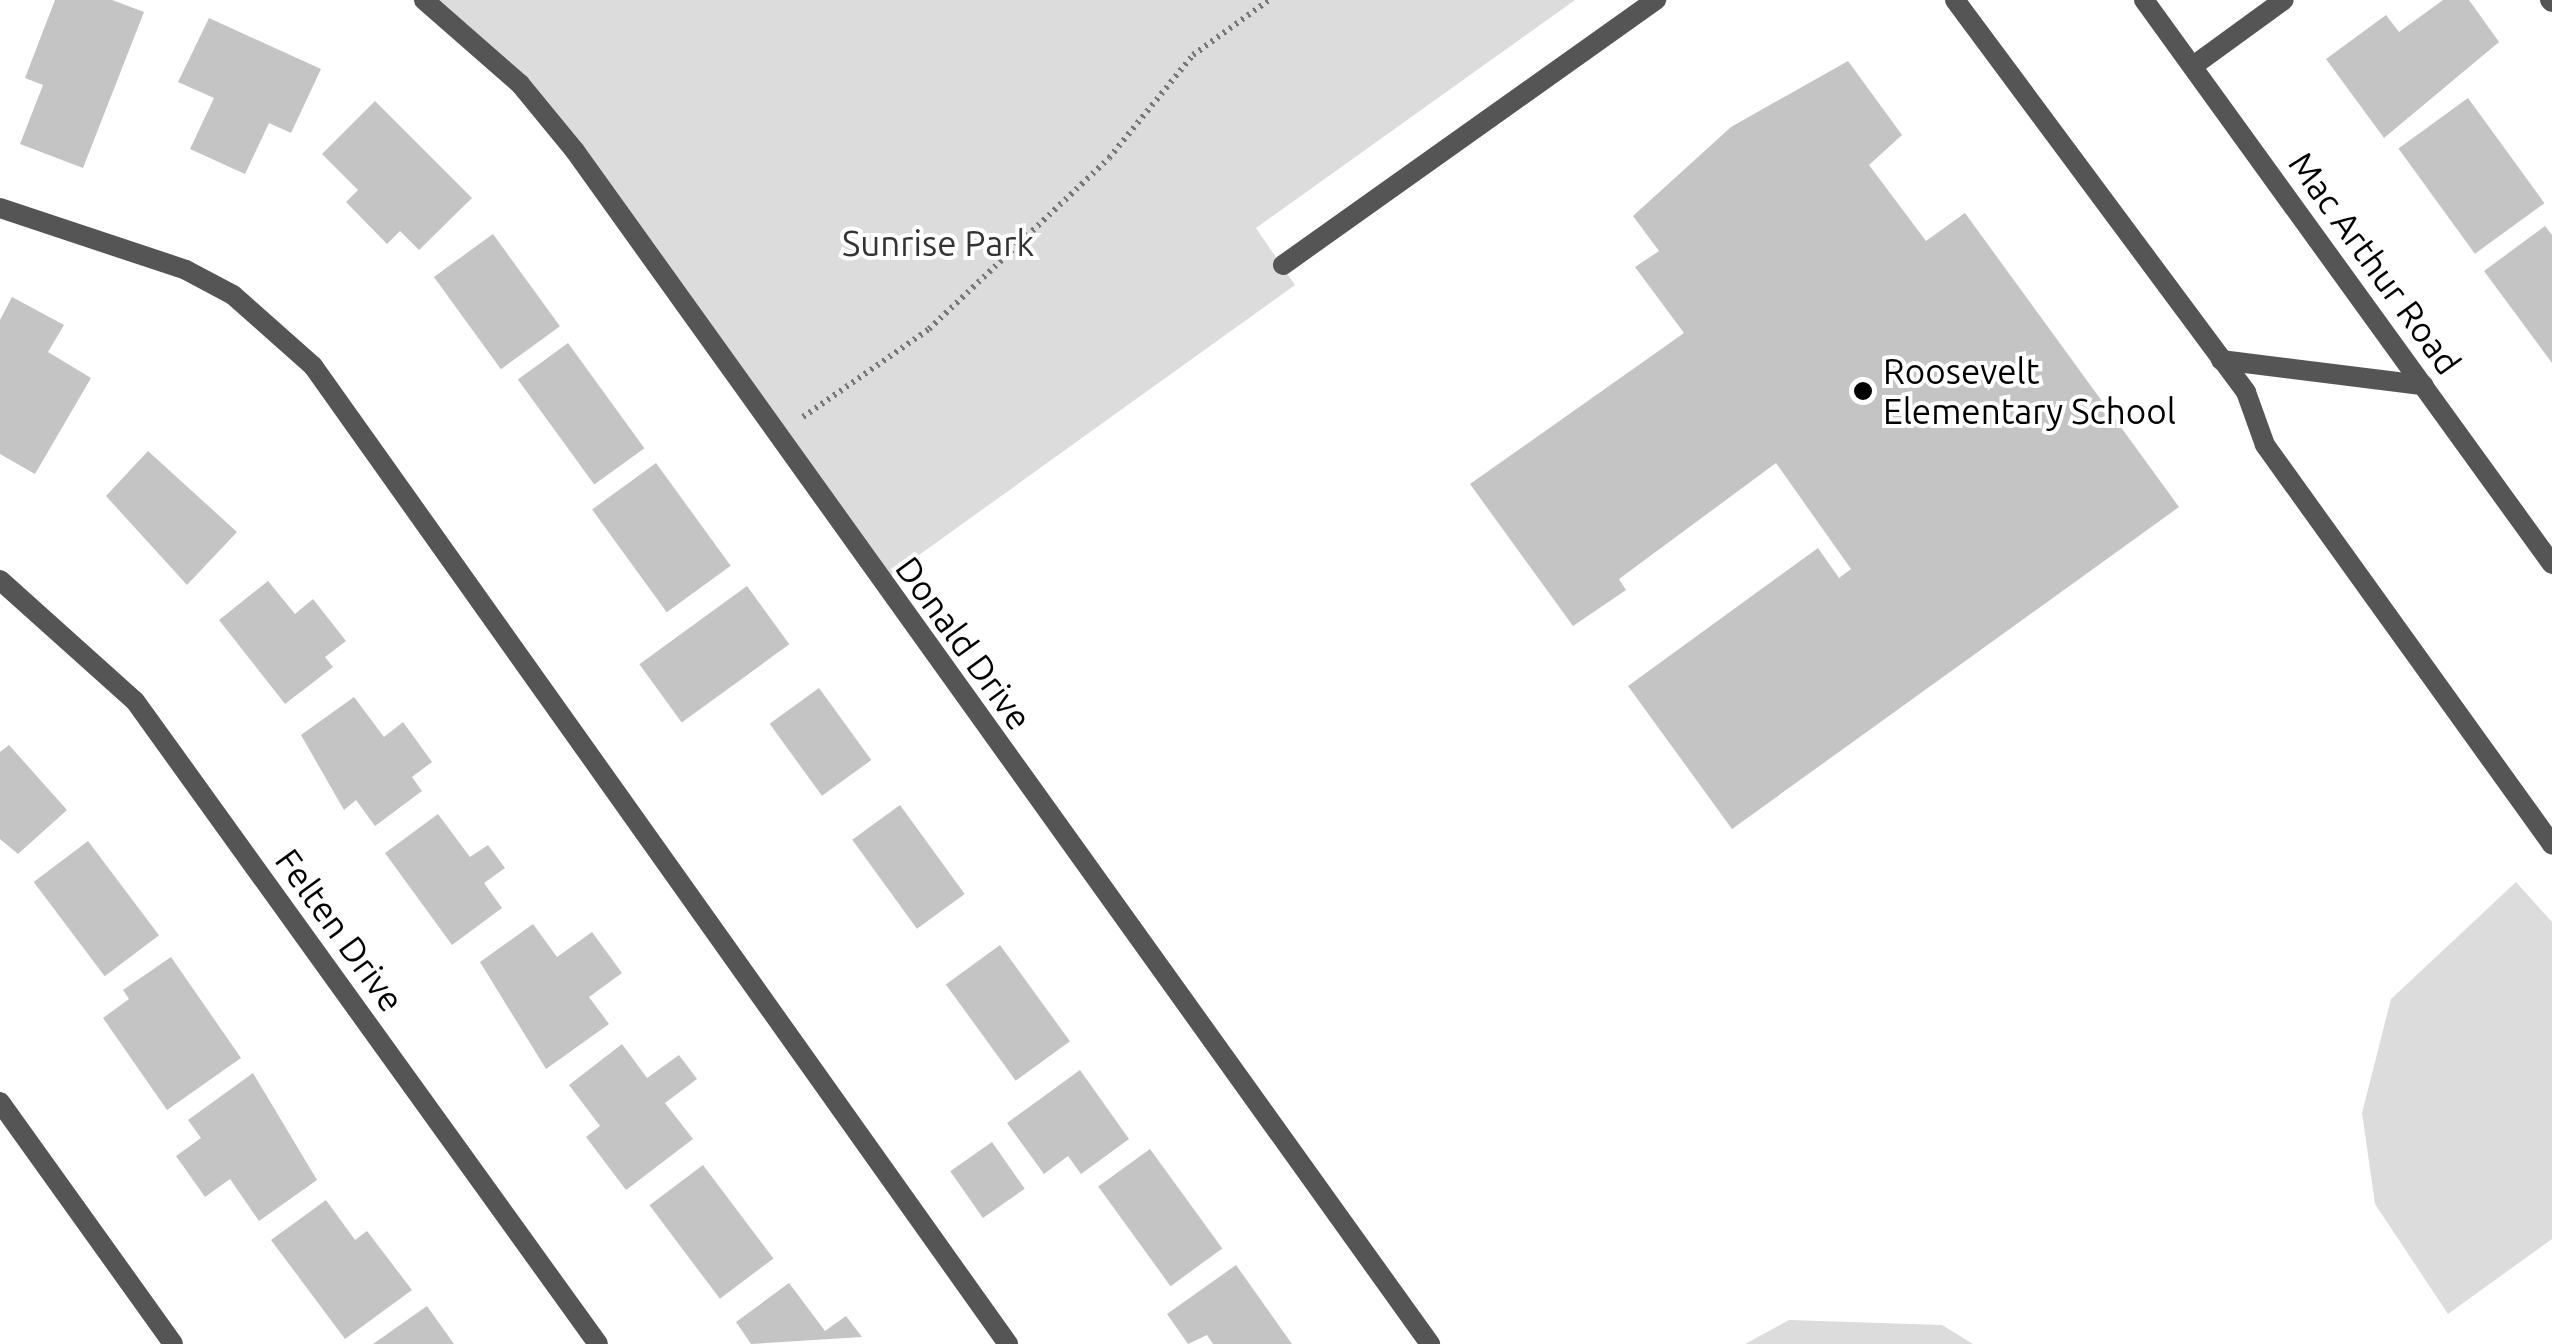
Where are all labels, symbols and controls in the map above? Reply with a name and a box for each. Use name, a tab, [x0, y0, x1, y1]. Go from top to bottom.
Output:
street label: Mac Arthur Road	[2280, 144, 2470, 382]
park label: Sunrise Park	[842, 222, 1034, 264]
place label: Roosevelt Elementary School	[1883, 350, 2176, 432]
marker: Roosevelt Elementary School	[1852, 380, 1874, 402]
street label: Donald Drive	[887, 548, 1041, 738]
street label: Felten Drive	[267, 841, 413, 1019]

